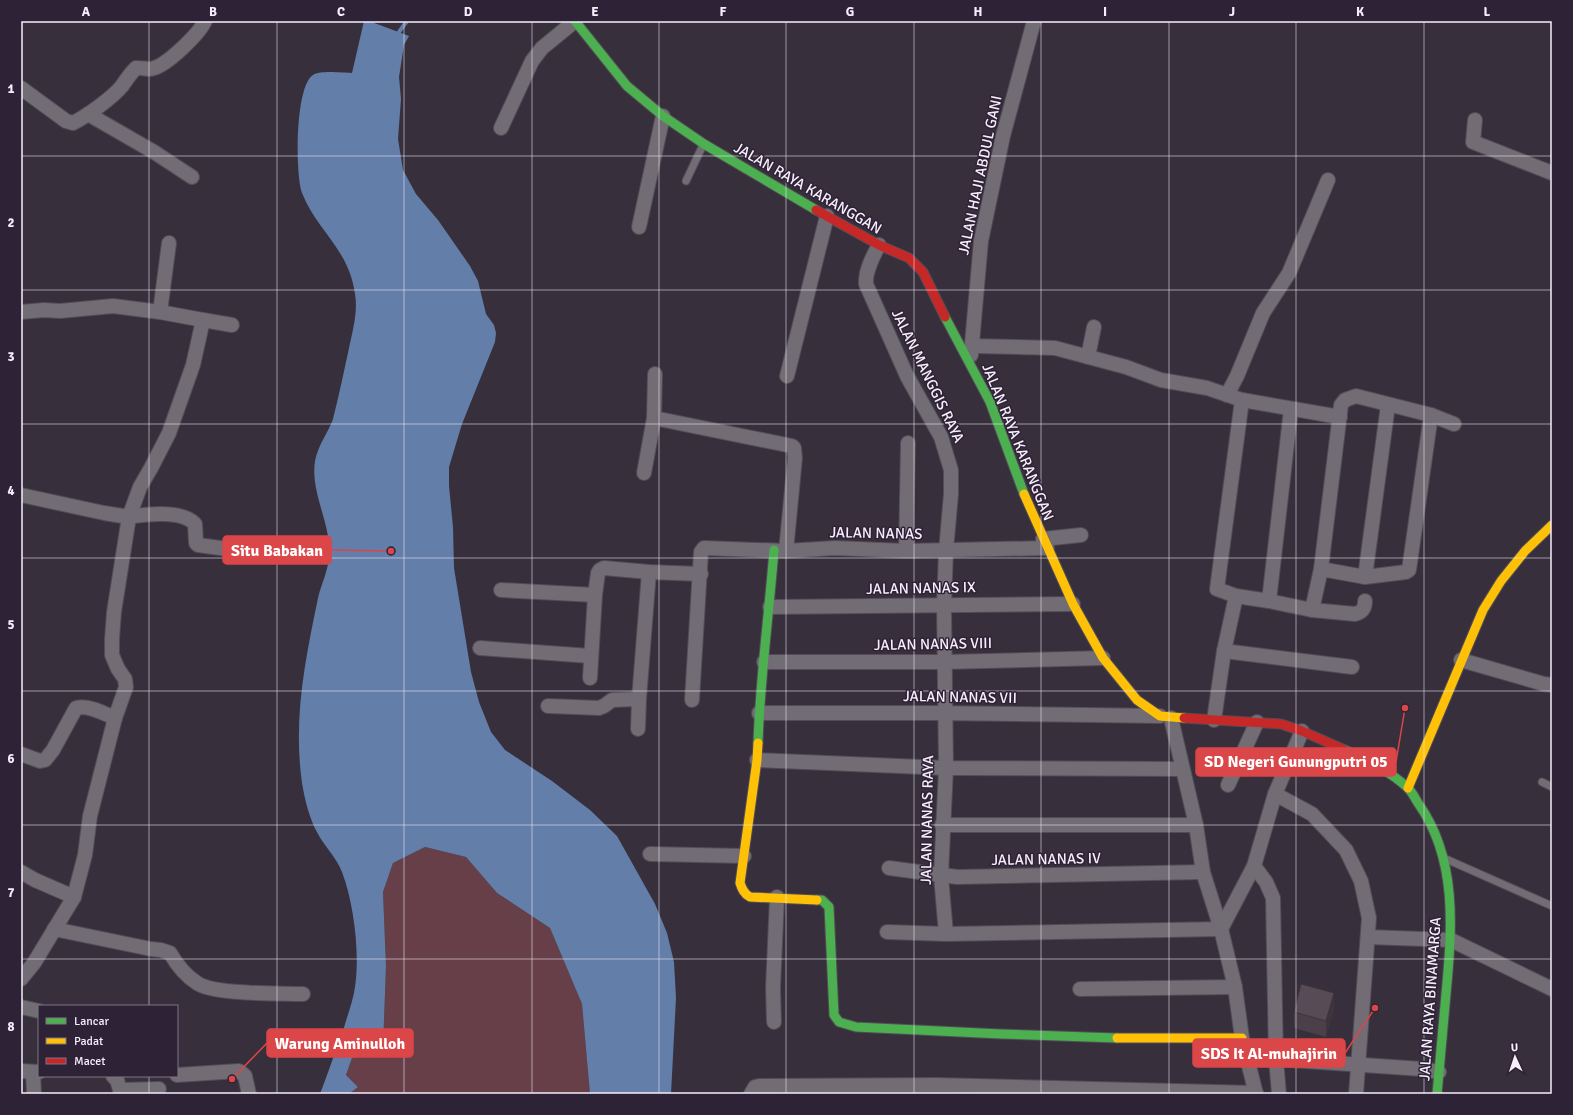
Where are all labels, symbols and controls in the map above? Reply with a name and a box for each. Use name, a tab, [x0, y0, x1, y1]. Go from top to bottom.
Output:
text: A	[82, 4, 91, 20]
text: B	[209, 4, 217, 20]
text: C	[337, 4, 345, 20]
text: D	[464, 4, 473, 20]
text: E	[591, 4, 599, 20]
text: F	[720, 4, 727, 20]
text: G	[846, 4, 854, 20]
text: H	[974, 4, 982, 20]
text: I	[1103, 4, 1107, 20]
text: J	[1229, 4, 1235, 20]
text: K	[1356, 4, 1364, 20]
text: L	[1484, 4, 1491, 20]
text: 1	[7, 81, 15, 97]
street label: JALAN HAJI ABDUL GANI	[954, 94, 1006, 256]
street label: JALAN RAYA KARANGGAN	[731, 138, 885, 238]
text: 2	[7, 215, 15, 231]
street label: JALAN MANGGIS RAYA	[888, 306, 968, 446]
text: 3	[7, 349, 15, 365]
street label: JALAN RAYA KARANGGAN	[978, 361, 1058, 523]
text: 4	[7, 483, 15, 499]
street label: JALAN NANAS	[829, 523, 923, 543]
callout: Situ Babakan	[223, 536, 331, 564]
text: Situ Babakan	[231, 541, 323, 561]
street label: JALAN NANAS IX	[866, 578, 976, 598]
text: 5	[7, 617, 15, 633]
street label: JALAN NANAS VIII	[874, 634, 992, 654]
street label: JALAN NANAS VII	[903, 687, 1017, 707]
callout: SD Negeri Gunungputri 05	[1196, 748, 1396, 776]
text: 6	[7, 751, 15, 767]
text: SD Negeri Gunungputri 05	[1204, 752, 1388, 772]
street label: JALAN NANAS RAYA	[917, 755, 937, 885]
street label: JALAN NANAS IV	[991, 849, 1101, 869]
text: 7	[7, 885, 15, 901]
street label: JALAN RAYA BINAMARGA	[1415, 916, 1445, 1082]
legend	[38, 1005, 178, 1077]
text: Lancar	[74, 1014, 110, 1029]
text: 8	[7, 1019, 15, 1035]
callout: Warung Aminulloh	[267, 1029, 413, 1057]
text: Padat	[74, 1034, 103, 1049]
text: Warung Aminulloh	[275, 1034, 405, 1054]
north arrow	[1495, 1037, 1535, 1077]
callout: SDS It Al-muhajirin	[1193, 1039, 1345, 1067]
text: U	[1510, 1041, 1519, 1054]
text: SDS It Al-muhajirin	[1201, 1044, 1337, 1064]
text: Macet	[74, 1054, 106, 1069]

